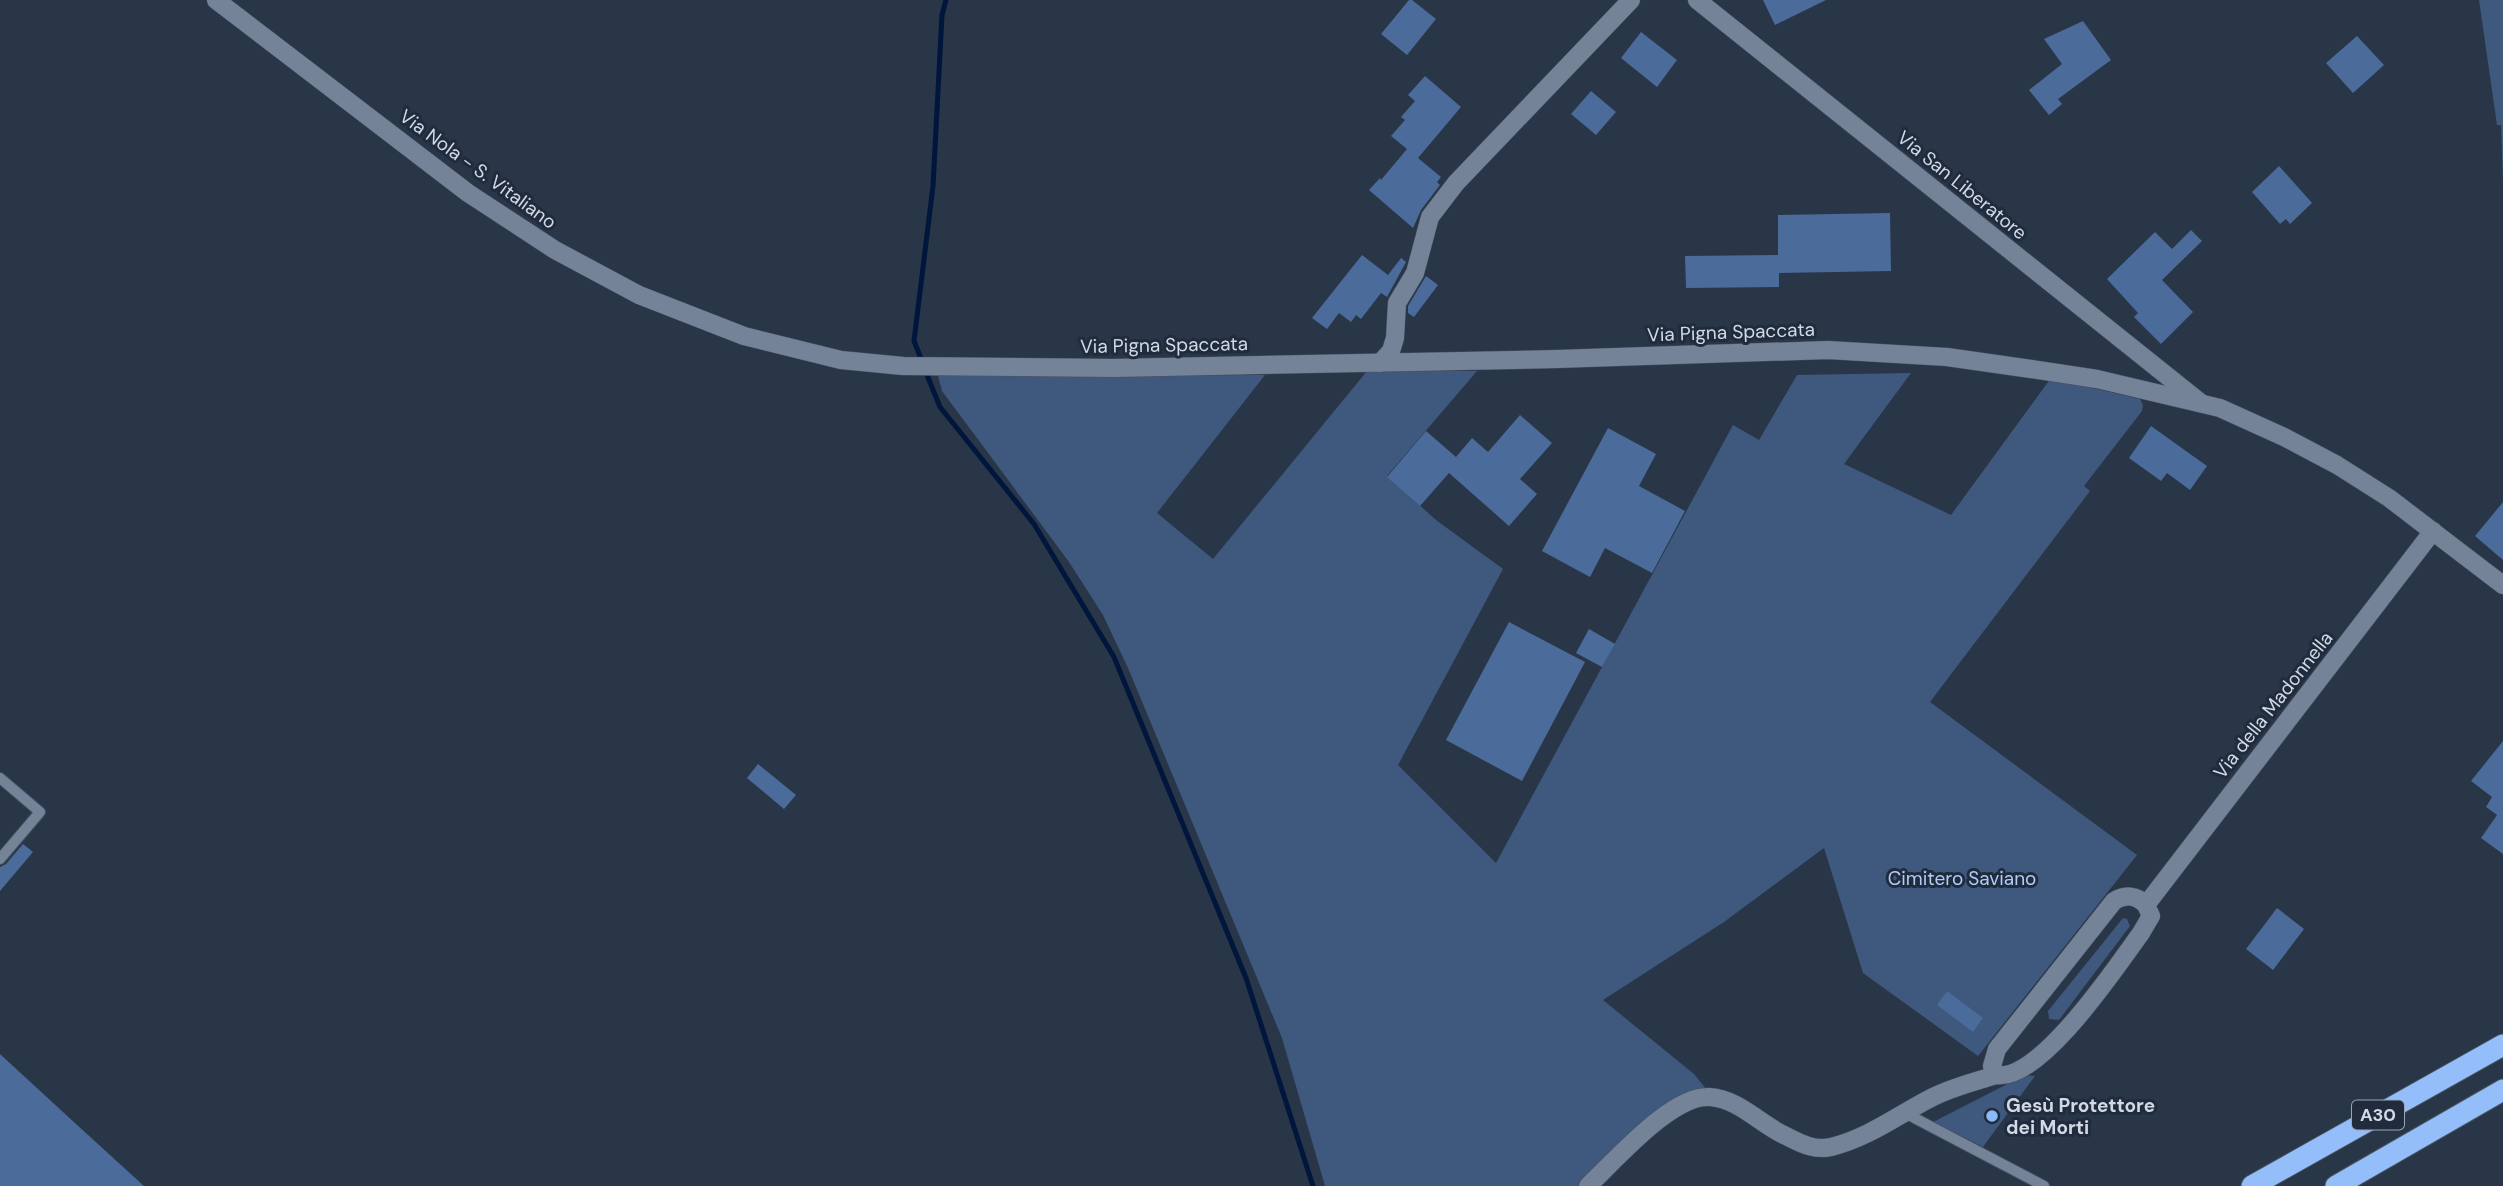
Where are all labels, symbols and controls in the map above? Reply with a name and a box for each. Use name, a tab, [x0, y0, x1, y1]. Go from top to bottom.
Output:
street label: Via Nola - S. Vitaliano	[395, 104, 561, 234]
street label: Via San Liberatore	[1892, 125, 2032, 245]
street label: Via Pigna Spaccata	[1647, 317, 1815, 347]
street label: Via Pigna Spaccata	[1080, 331, 1248, 359]
street label: Via della Madonnella	[2208, 626, 2338, 784]
park label: Cimitero Saviano	[1888, 866, 2036, 891]
place label: Gesù Protettore dei Morti	[2006, 1093, 2155, 1140]
road number: A30	[2352, 1100, 2404, 1130]
marker: Gesù Protettore dei Morti	[1984, 1108, 2000, 1124]

